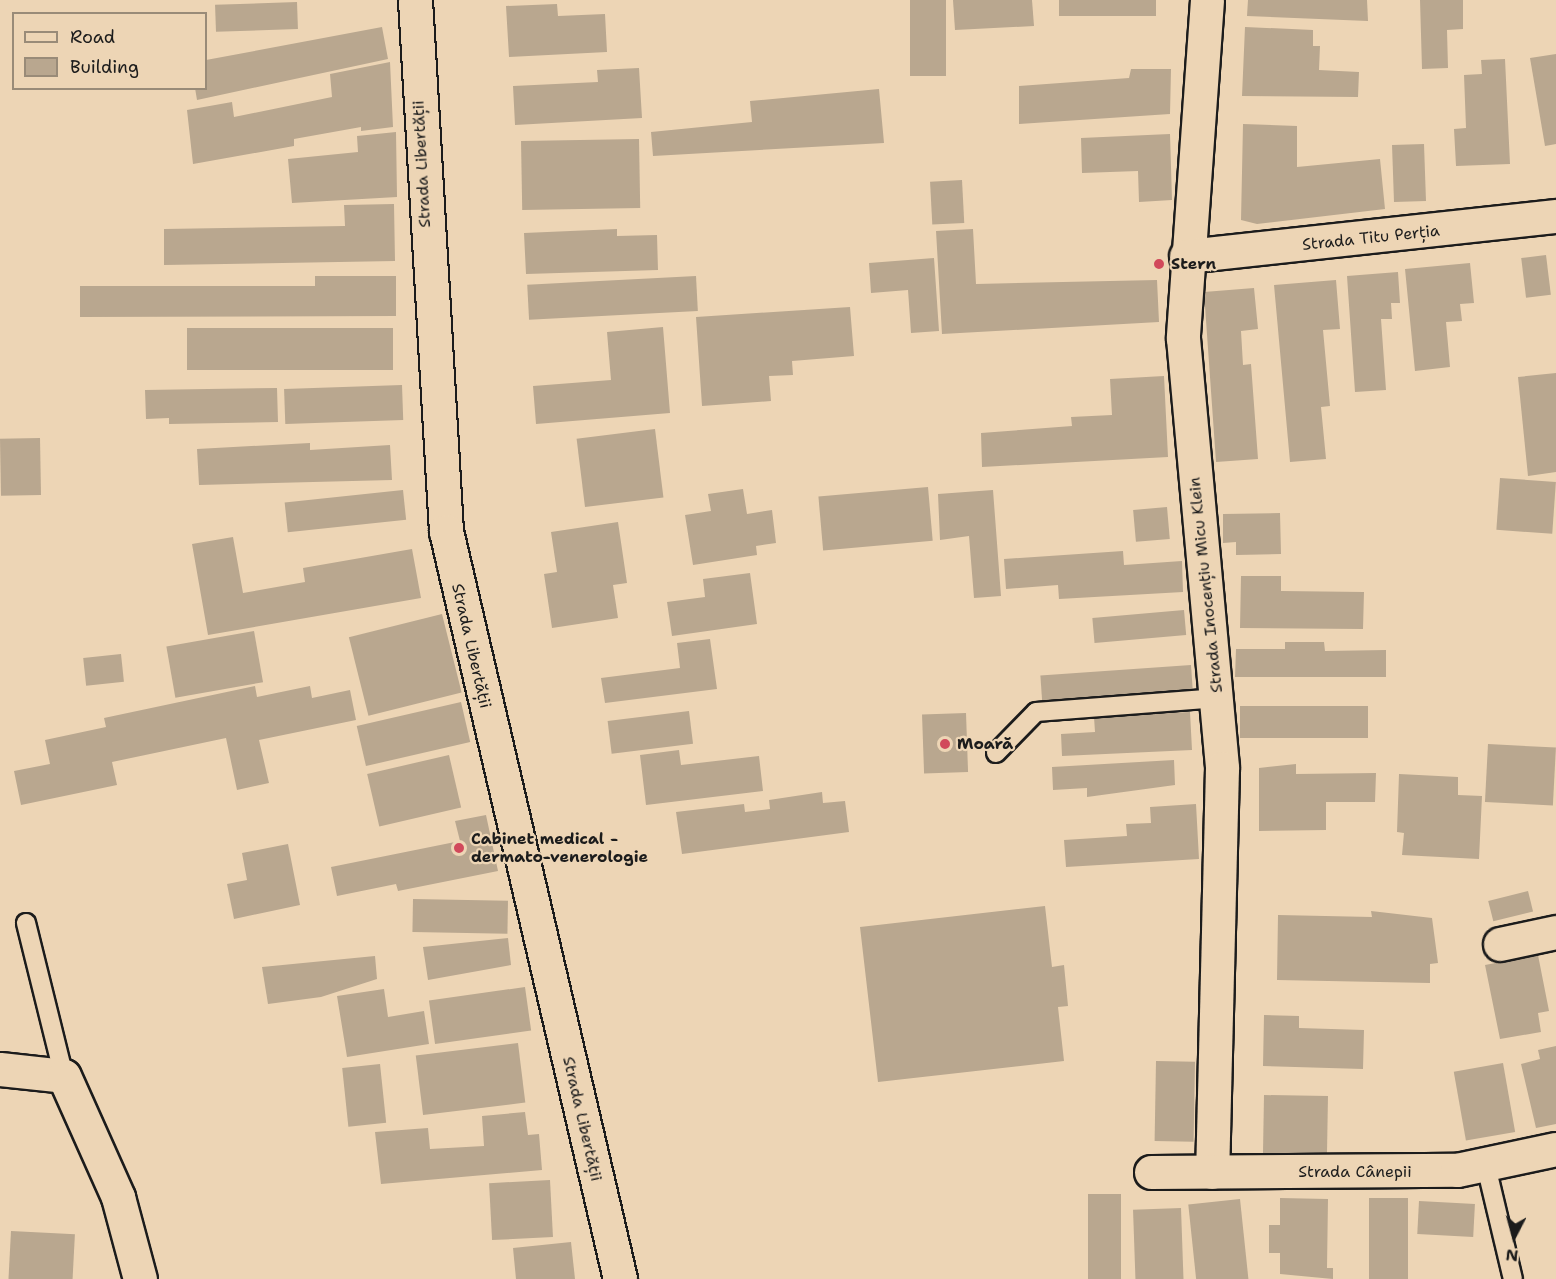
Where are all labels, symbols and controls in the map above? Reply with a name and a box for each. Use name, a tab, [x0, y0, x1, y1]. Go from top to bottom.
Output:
legend	[12, 12, 207, 90]
text: Road	[70, 25, 115, 49]
text: Building	[70, 55, 139, 79]
street label: Strada Libertății	[409, 100, 435, 228]
street label: Strada Titu Perția	[1301, 221, 1441, 255]
place label: Stern	[1171, 254, 1216, 274]
marker: Stern	[1152, 257, 1166, 271]
street label: Strada Inocențiu Micu Klein	[1185, 476, 1227, 694]
street label: Strada Libertății	[447, 582, 495, 710]
place label: Moară	[957, 734, 1013, 754]
marker: Moară	[938, 737, 952, 751]
place label: Cabinet medical - dermato-venerologie	[471, 829, 648, 867]
marker: Cabinet medical - dermato-venerologie	[452, 841, 466, 855]
street label: Strada Libertății	[558, 1055, 606, 1183]
street label: Strada Cânepii	[1298, 1162, 1412, 1182]
north arrow	[1484, 1207, 1544, 1267]
text: N	[1505, 1244, 1519, 1267]

